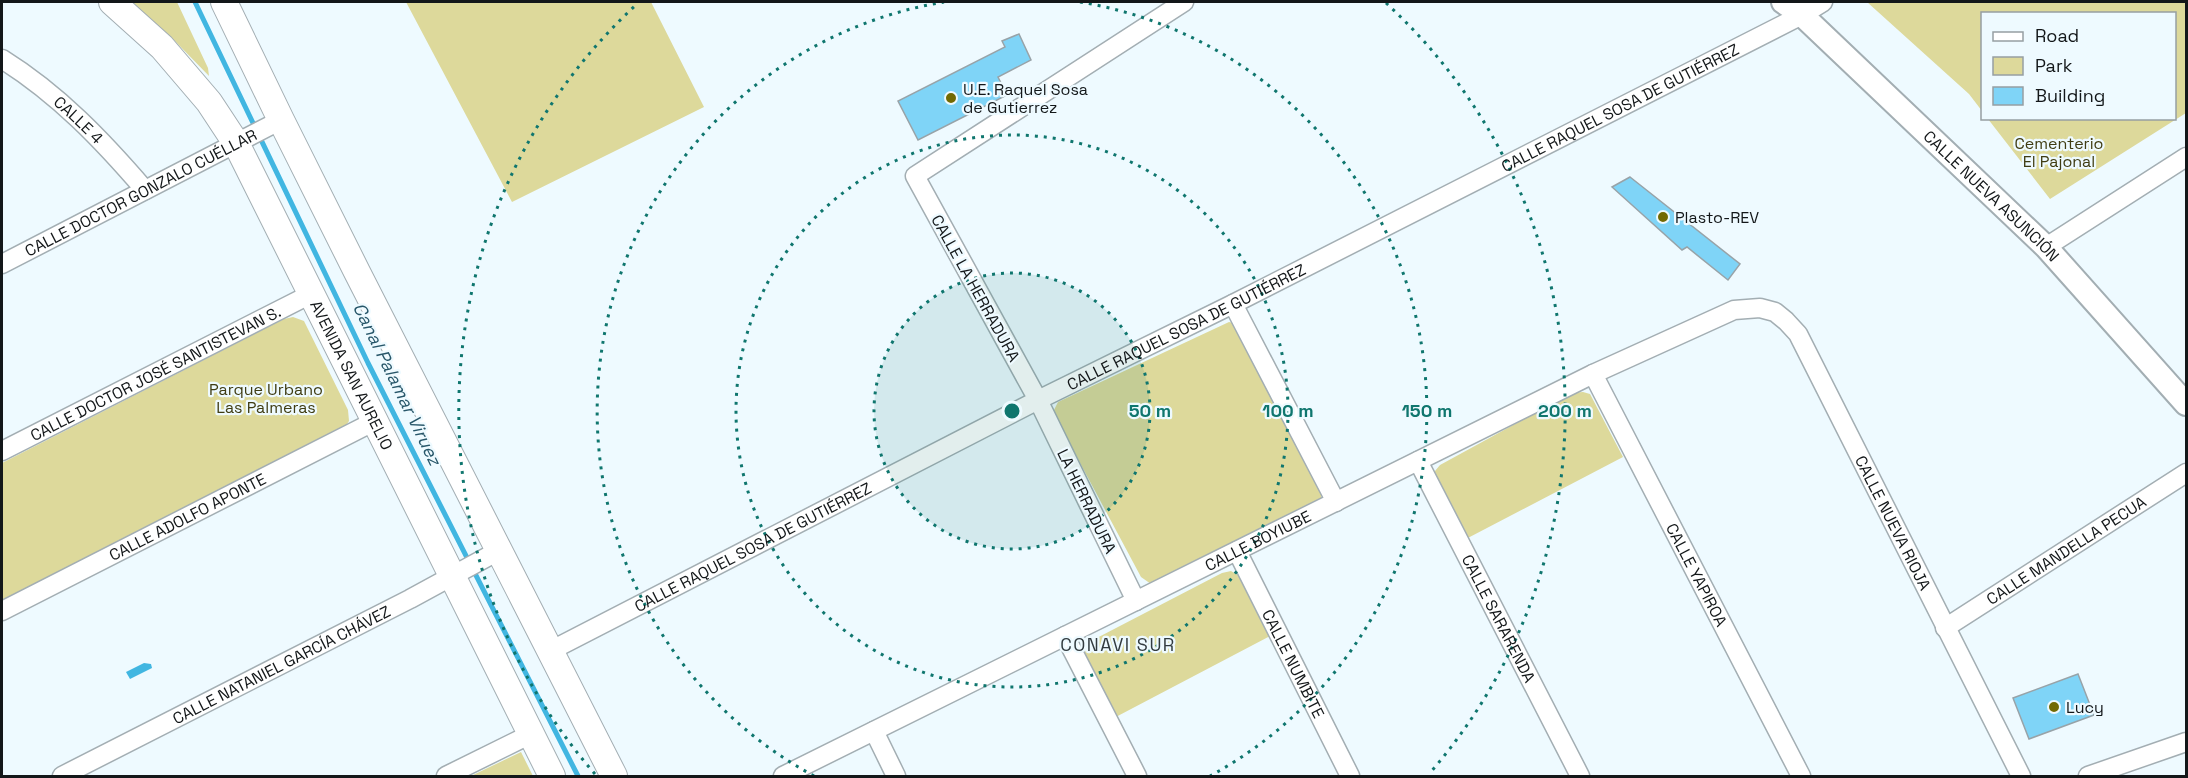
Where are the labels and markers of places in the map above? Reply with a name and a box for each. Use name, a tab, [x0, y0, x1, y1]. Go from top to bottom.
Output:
place label: U.E. Raquel Sosa de Gutierrez	[963, 79, 1088, 118]
marker: U.E. Raquel Sosa de Gutierrez	[944, 91, 958, 105]
place label: Plasto-REV	[1675, 207, 1759, 228]
marker: Plasto-REV	[1656, 210, 1670, 224]
centre of rings	[1002, 401, 1022, 421]
place label: Lucy	[2066, 697, 2104, 718]
marker: Lucy	[2047, 700, 2061, 714]

